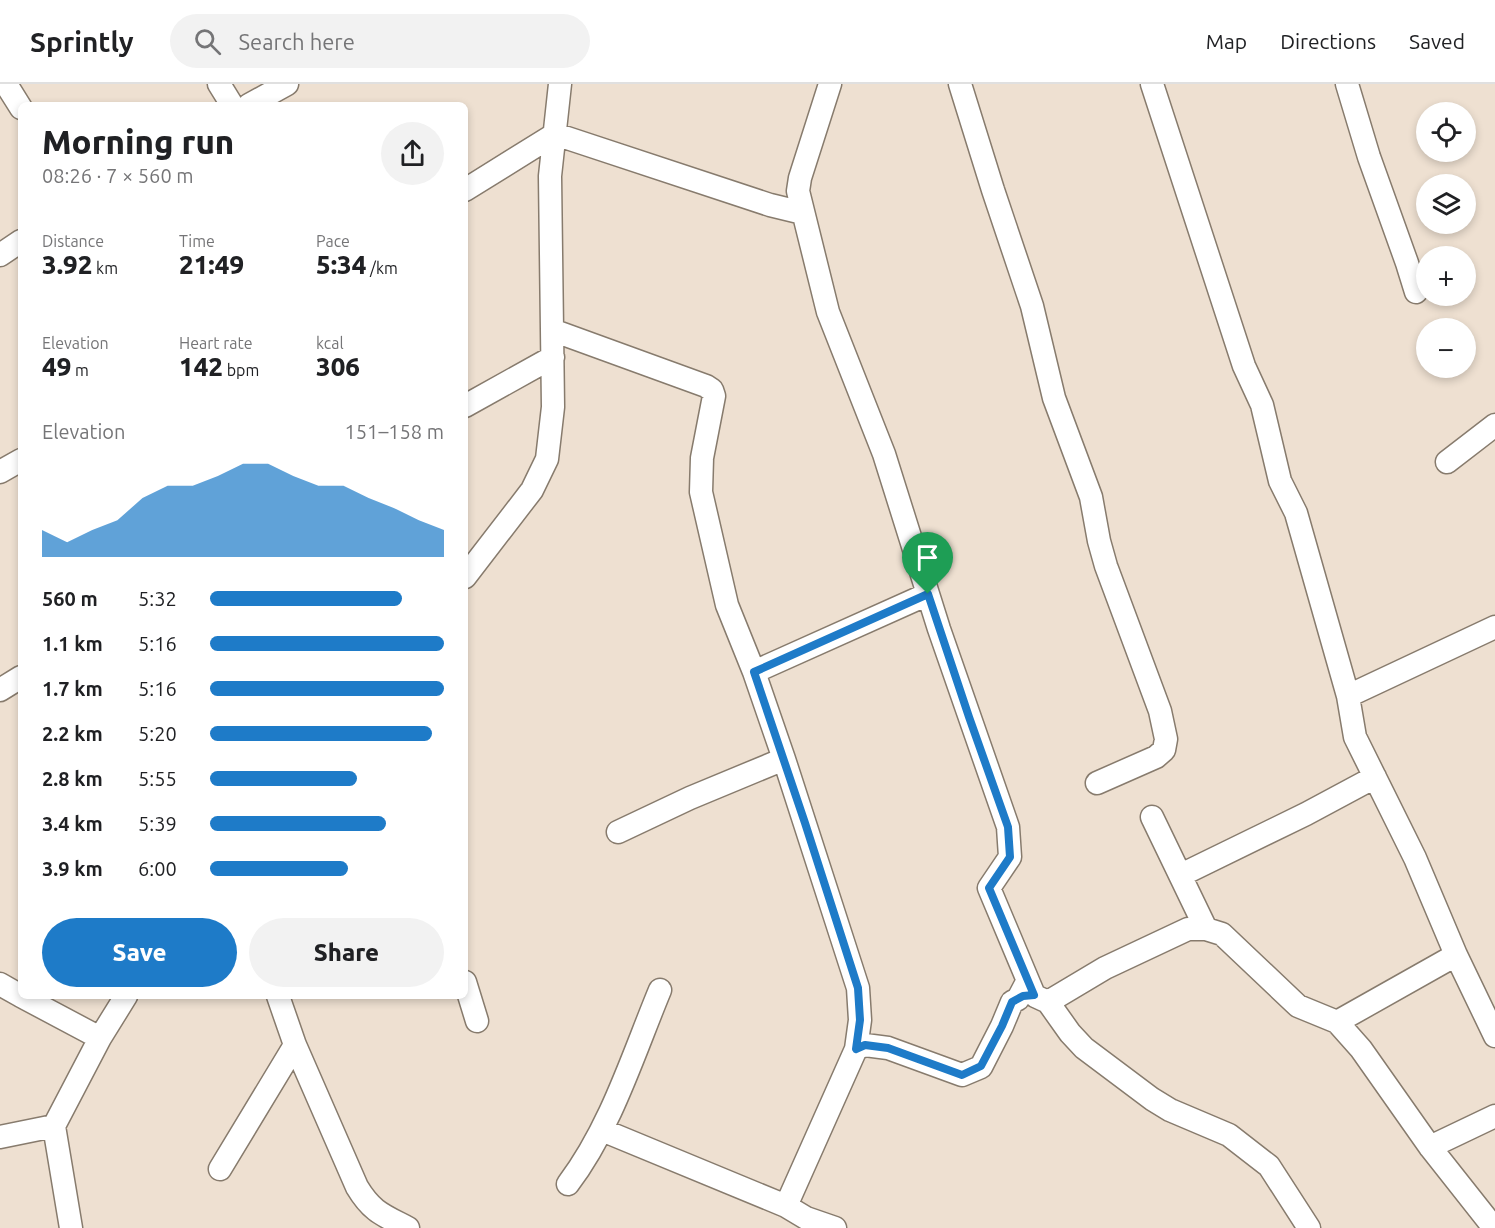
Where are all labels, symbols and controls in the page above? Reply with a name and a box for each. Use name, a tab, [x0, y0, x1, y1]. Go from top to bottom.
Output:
search box	[170, 14, 590, 68]
icon: search	[191, 25, 224, 58]
text: Sprintly	[30, 26, 134, 57]
text: Search here	[239, 29, 355, 54]
text: Map	[1206, 29, 1247, 53]
text: Directions	[1280, 29, 1376, 53]
text: Saved	[1409, 29, 1465, 53]
map controls	[1416, 102, 1476, 378]
button: locate	[1416, 102, 1476, 162]
button: share	[381, 122, 444, 185]
text: Morning run	[42, 123, 234, 160]
text: 08:26 · 7 × 560 m	[42, 164, 194, 187]
button: layers	[1416, 174, 1476, 234]
text: Distance	[42, 232, 104, 250]
text: Time	[179, 232, 215, 250]
text: Pace	[316, 232, 350, 250]
button: +	[1416, 246, 1476, 306]
text: 3.92	[42, 250, 92, 279]
text: 21:49	[179, 250, 244, 279]
text: 5:34	[316, 250, 366, 279]
text: km	[92, 259, 118, 277]
text: /km	[366, 259, 398, 277]
button: −	[1416, 318, 1476, 378]
text: Elevation	[42, 334, 109, 352]
text: Heart rate	[179, 334, 253, 352]
text: kcal	[316, 334, 344, 352]
text: 49	[42, 352, 71, 381]
text: 142	[179, 352, 223, 381]
text: 306	[316, 352, 360, 381]
text: m	[71, 361, 89, 379]
text: bpm	[223, 361, 259, 379]
text: Elevation	[42, 420, 125, 443]
text: 151–158 m	[345, 420, 444, 443]
pin	[902, 532, 953, 594]
icon: arrive	[911, 541, 944, 574]
text: 560 m	[42, 587, 98, 610]
text: 5:32	[138, 587, 177, 610]
text: 1.1 km	[42, 632, 103, 655]
text: 5:16	[138, 632, 177, 655]
text: 1.7 km	[42, 677, 103, 700]
text: 5:16	[138, 677, 177, 700]
text: 2.2 km	[42, 722, 103, 745]
text: 5:20	[138, 722, 177, 745]
text: 2.8 km	[42, 767, 103, 790]
text: 5:55	[138, 767, 177, 790]
text: 3.4 km	[42, 812, 103, 835]
text: 5:39	[138, 812, 177, 835]
text: 3.9 km	[42, 857, 103, 880]
text: 6:00	[138, 857, 177, 880]
button: Save	[42, 918, 237, 987]
button: Share	[249, 918, 444, 987]

